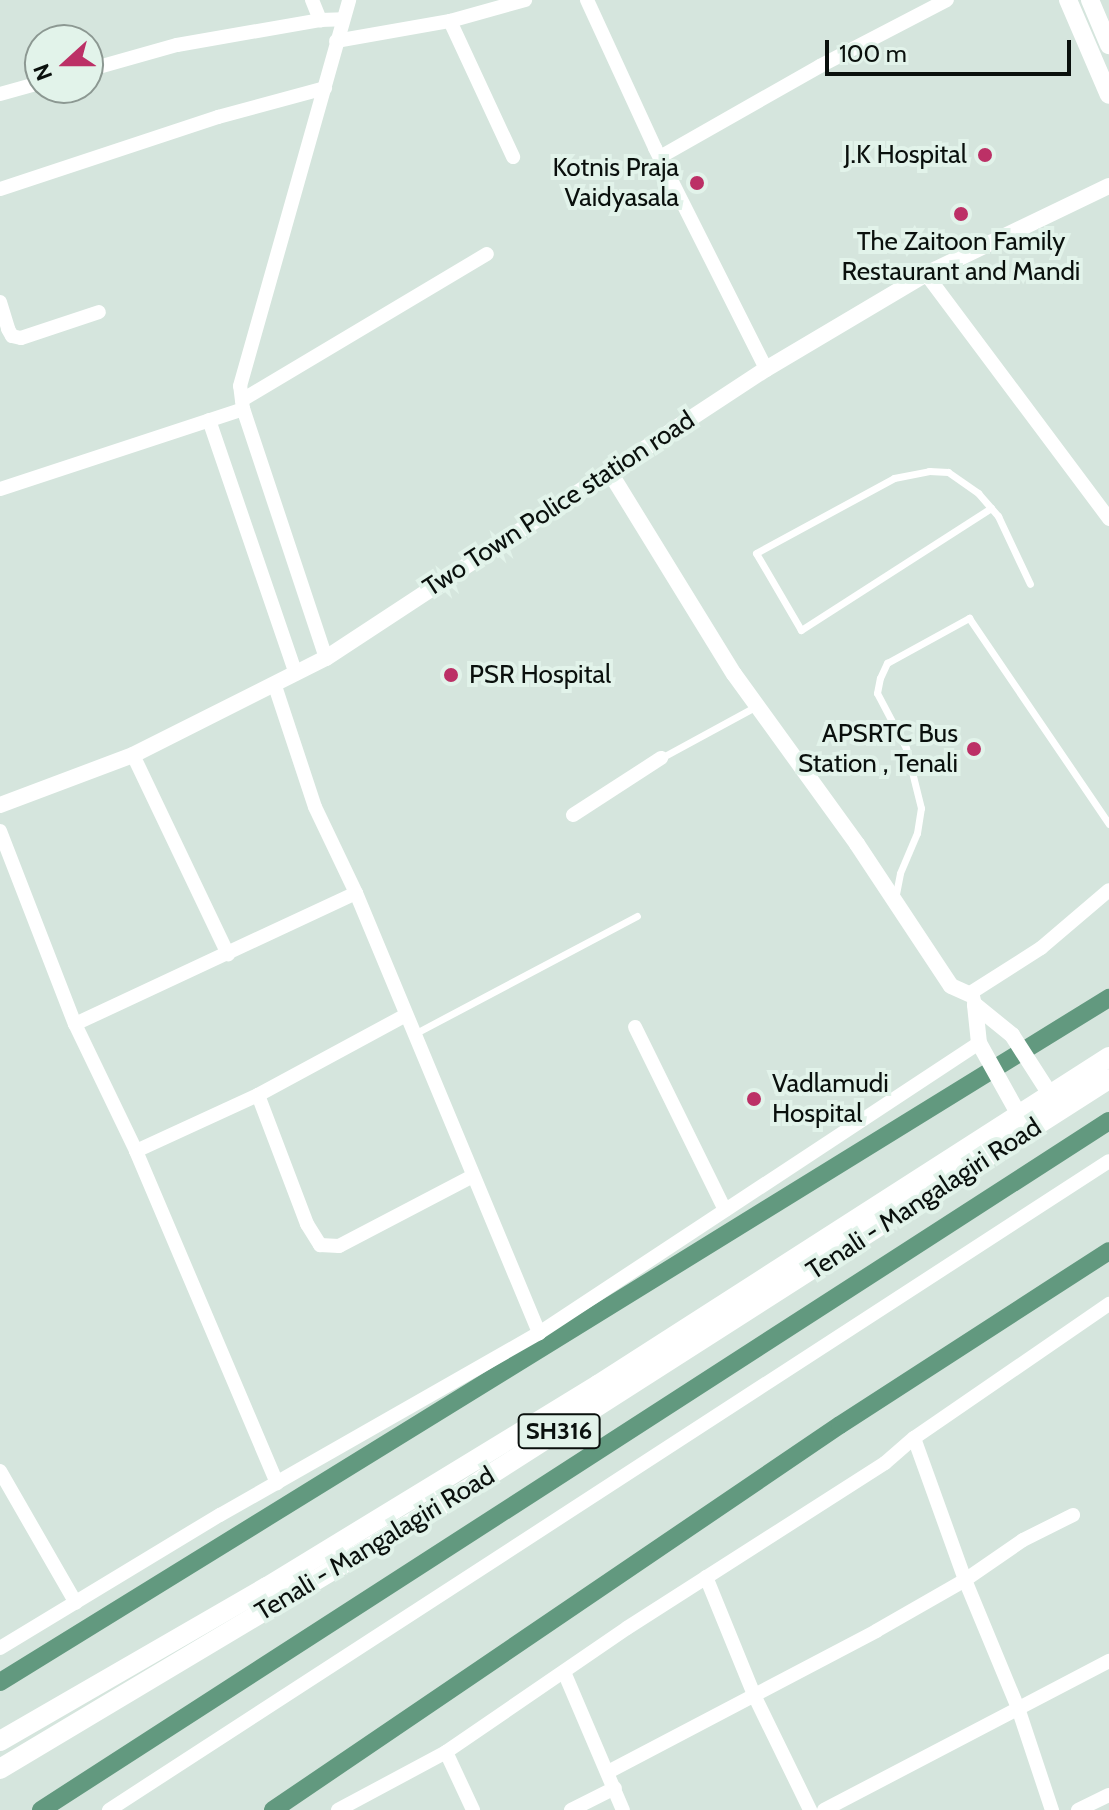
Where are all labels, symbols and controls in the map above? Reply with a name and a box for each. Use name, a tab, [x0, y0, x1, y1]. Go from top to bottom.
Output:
north arrow	[24, 24, 104, 104]
scale bar	[829, 24, 1075, 74]
text: 100 m	[839, 39, 907, 68]
text: N	[28, 60, 58, 84]
place label: J.K Hospital	[844, 139, 967, 171]
marker: J.K Hospital	[974, 144, 996, 166]
place label: Kotnis Praja Vaidyasala	[552, 152, 679, 214]
marker: Kotnis Praja Vaidyasala	[686, 172, 708, 194]
marker: The Zaitoon Family Restaurant and Mandi	[952, 205, 970, 223]
place label: The Zaitoon Family Restaurant and Mandi	[842, 226, 1080, 288]
street label: Two Town Police station road	[418, 405, 700, 603]
place label: PSR Hospital	[469, 659, 611, 691]
marker: PSR Hospital	[440, 664, 462, 686]
place label: APSRTC Bus Station , Tenali	[798, 718, 958, 780]
marker: APSRTC Bus Station , Tenali	[965, 740, 983, 758]
place label: Vadlamudi Hospital	[772, 1068, 889, 1130]
marker: Vadlamudi Hospital	[743, 1088, 765, 1110]
street label: Tenali - Mangalagiri Road	[801, 1111, 1047, 1287]
road number: SH316	[517, 1411, 601, 1451]
street label: Tenali - Mangalagiri Road	[250, 1460, 500, 1628]

